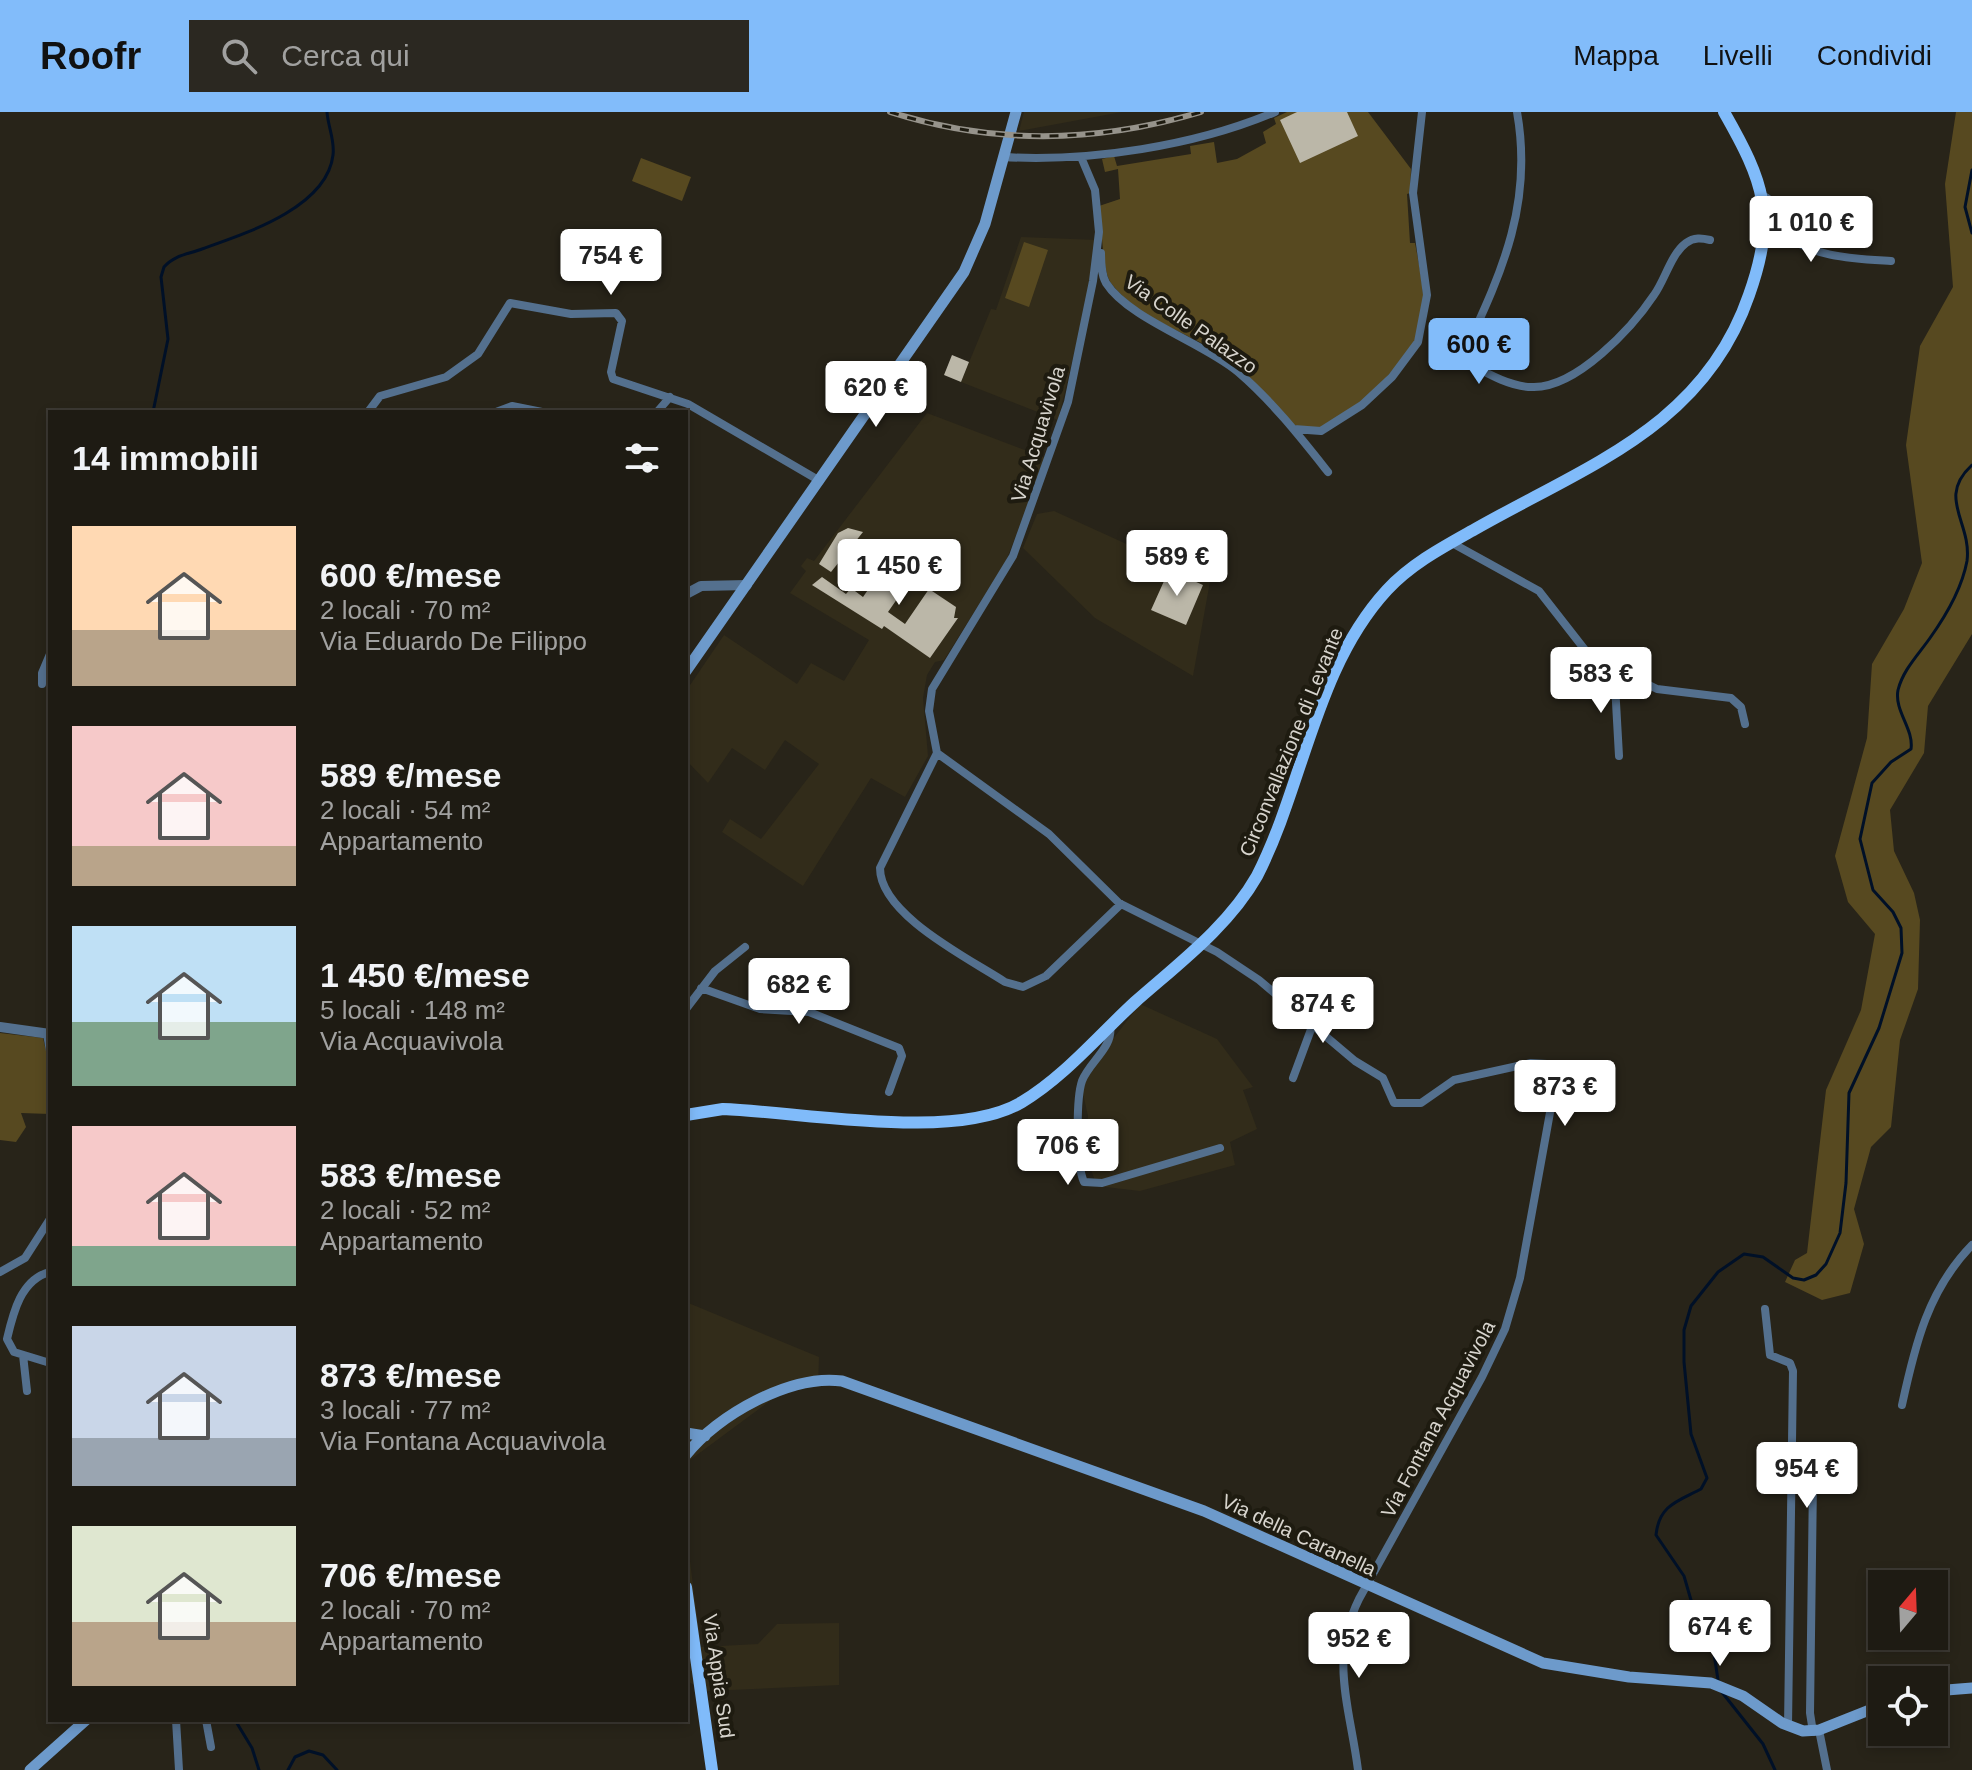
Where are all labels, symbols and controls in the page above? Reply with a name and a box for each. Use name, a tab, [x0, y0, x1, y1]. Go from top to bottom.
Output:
search box	[189, 20, 749, 92]
icon: search	[217, 34, 261, 78]
text: Roofr	[40, 35, 141, 77]
text: Cerca qui	[281, 39, 410, 72]
text: Mappa	[1573, 40, 1659, 71]
text: Livelli	[1703, 40, 1773, 71]
text: Condividi	[1817, 40, 1932, 71]
pin: 1 010 €	[1737, 196, 1885, 264]
text: 1 010 €	[1768, 207, 1854, 237]
pin: 754 €	[555, 229, 667, 297]
text: 754 €	[578, 240, 644, 270]
street label: Via Colle Palazzo	[1121, 270, 1261, 378]
pin: 600 €	[1423, 318, 1535, 386]
text: 600 €	[1446, 329, 1512, 359]
pin: 620 €	[820, 361, 932, 429]
street label: Via Acquavivola	[1007, 363, 1069, 505]
text: 620 €	[843, 372, 909, 402]
icon: filters	[620, 436, 664, 480]
text: 14 immobili	[72, 439, 259, 477]
pin: 589 €	[1121, 530, 1233, 598]
pin: 1 450 €	[825, 539, 973, 607]
text: 589 €	[1144, 541, 1210, 571]
text: 1 450 €	[856, 550, 942, 580]
text: 600 €/mese	[320, 556, 502, 594]
icon: home	[136, 558, 232, 654]
text: 2 locali · 70 m²	[320, 595, 491, 625]
street label: Circonvallazione di Levante	[1235, 624, 1347, 860]
text: Via Eduardo De Filippo	[320, 626, 587, 656]
pin: 583 €	[1545, 647, 1657, 715]
text: 583 €	[1568, 658, 1634, 688]
text: 589 €/mese	[320, 756, 502, 794]
icon: home	[136, 758, 232, 854]
text: 2 locali · 54 m²	[320, 795, 491, 825]
text: Appartamento	[320, 826, 483, 856]
text: 1 450 €/mese	[320, 956, 530, 994]
icon: home	[136, 958, 232, 1054]
pin: 682 €	[743, 958, 855, 1026]
text: 682 €	[766, 969, 832, 999]
pin: 874 €	[1267, 977, 1379, 1045]
text: 874 €	[1290, 988, 1356, 1018]
text: 5 locali · 148 m²	[320, 995, 505, 1025]
text: Via Acquavivola	[320, 1026, 503, 1056]
pin: 873 €	[1509, 1060, 1621, 1128]
text: 873 €	[1532, 1071, 1598, 1101]
pin: 706 €	[1012, 1119, 1124, 1187]
text: 706 €	[1035, 1130, 1101, 1160]
text: 583 €/mese	[320, 1156, 502, 1194]
icon: home	[136, 1158, 232, 1254]
text: 2 locali · 52 m²	[320, 1195, 491, 1225]
text: Appartamento	[320, 1226, 483, 1256]
street label: Via Fontana Acquavivola	[1377, 1316, 1500, 1521]
text: 873 €/mese	[320, 1356, 502, 1394]
icon: home	[136, 1358, 232, 1454]
text: 3 locali · 77 m²	[320, 1395, 491, 1425]
text: Via Fontana Acquavivola	[320, 1426, 606, 1456]
pin: 954 €	[1751, 1442, 1863, 1510]
text: 954 €	[1774, 1453, 1840, 1483]
street label: Via della Caranella	[1218, 1490, 1380, 1581]
text: 706 €/mese	[320, 1556, 502, 1594]
icon: home	[136, 1558, 232, 1654]
north arrow	[1868, 1570, 1948, 1650]
map controls	[1868, 1570, 1948, 1746]
text: 2 locali · 70 m²	[320, 1595, 491, 1625]
pin: 674 €	[1664, 1600, 1776, 1668]
text: 674 €	[1687, 1611, 1753, 1641]
street label: Via Appia Sud	[699, 1612, 739, 1740]
pin: 952 €	[1303, 1612, 1415, 1680]
text: 952 €	[1326, 1623, 1392, 1653]
text: Appartamento	[320, 1626, 483, 1656]
button: locate	[1868, 1666, 1948, 1746]

